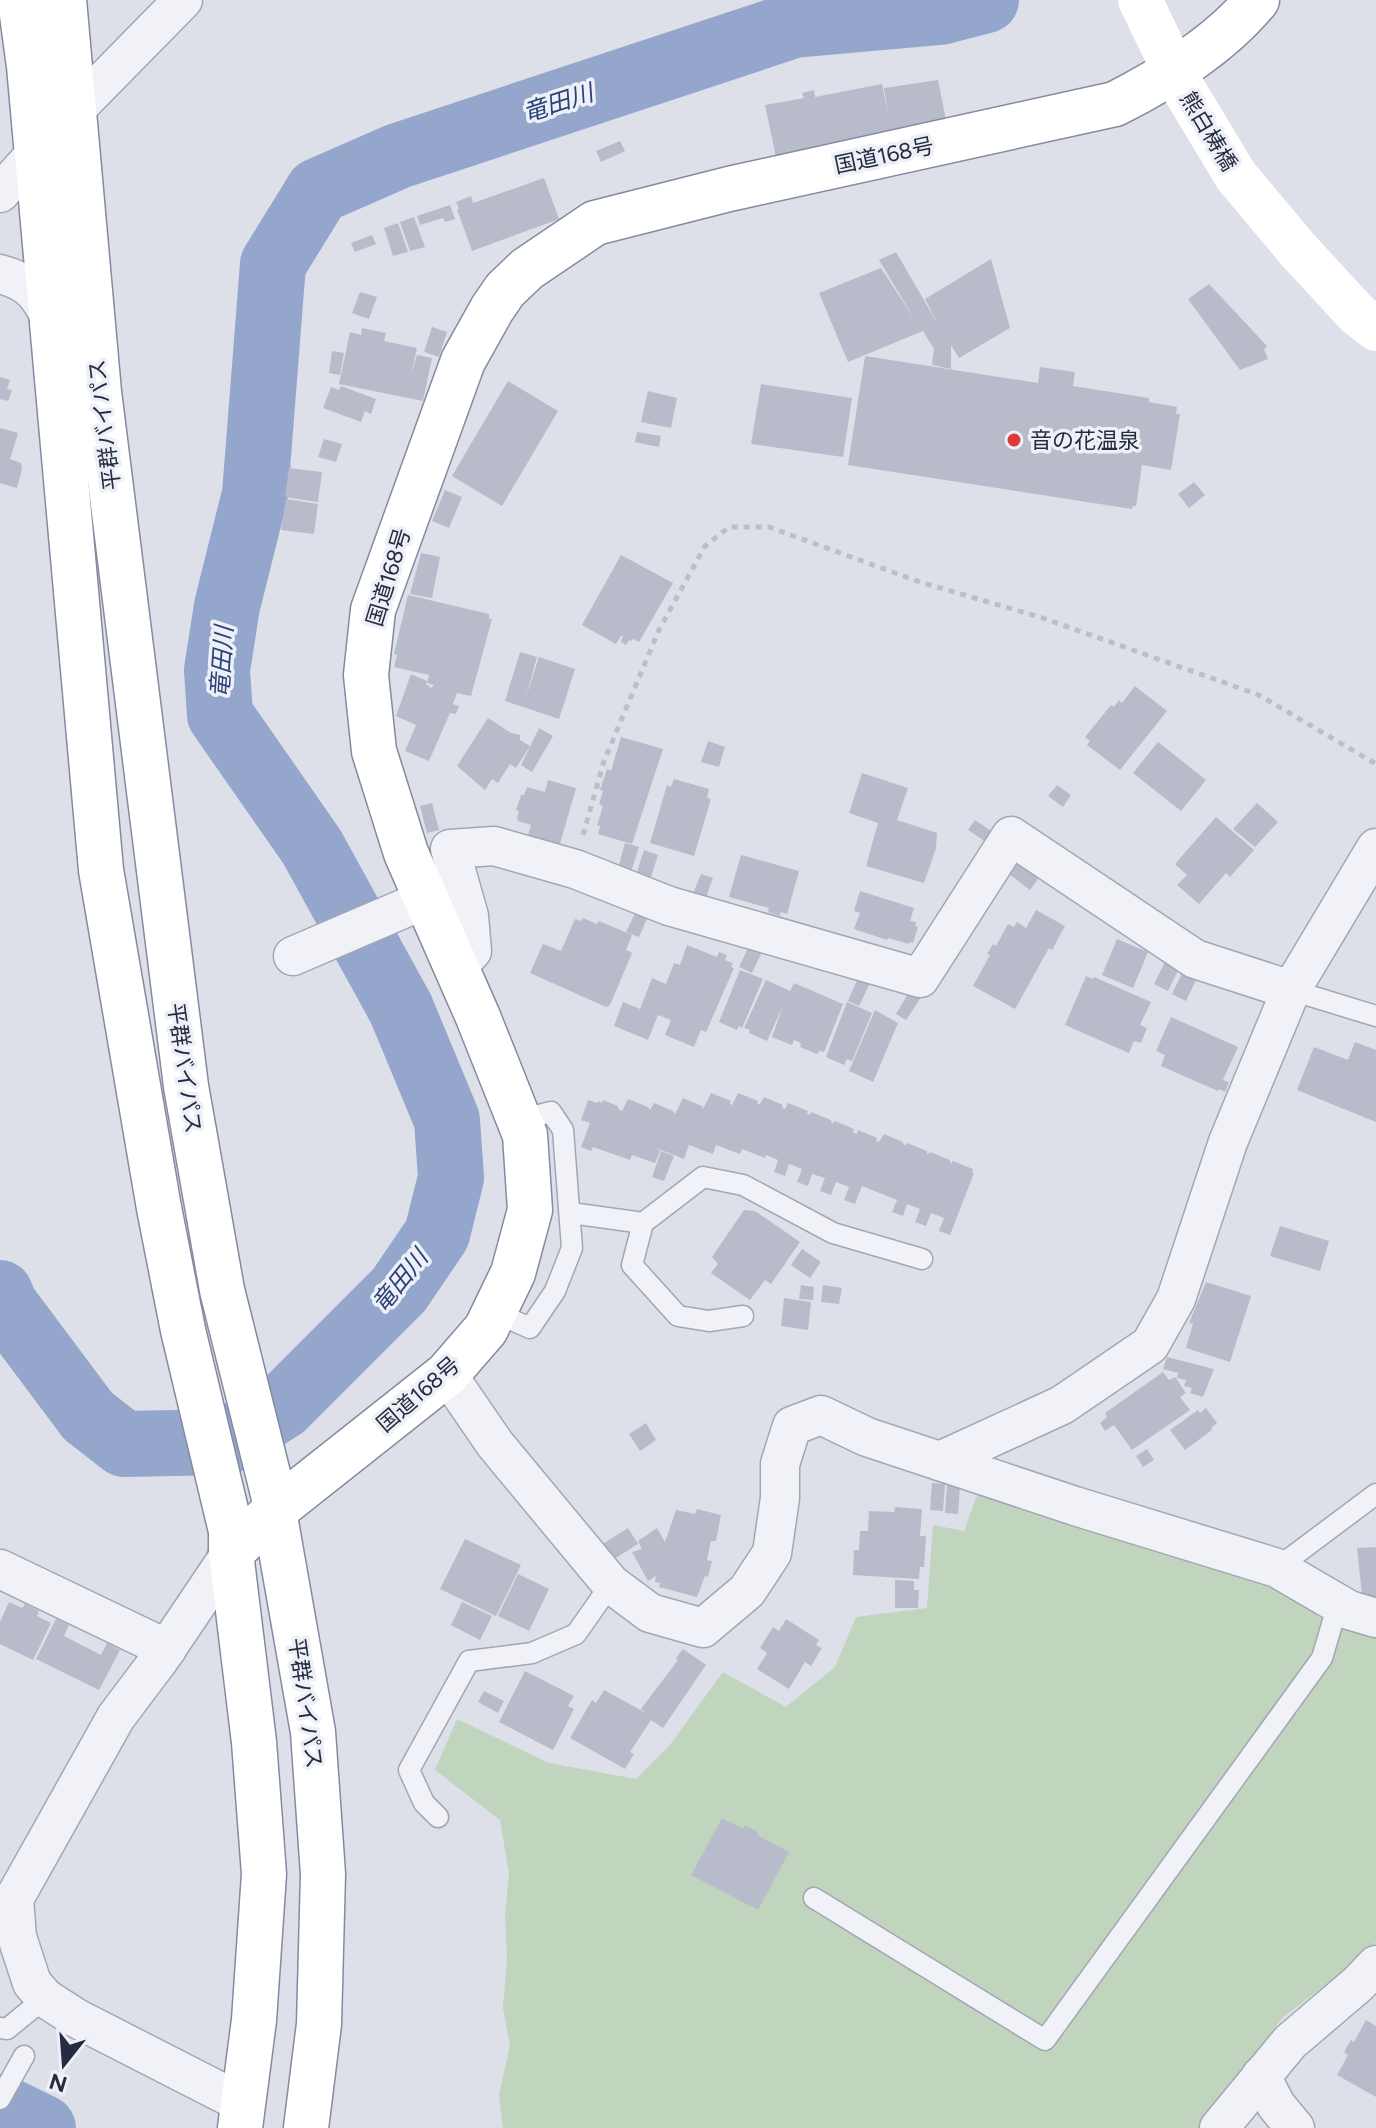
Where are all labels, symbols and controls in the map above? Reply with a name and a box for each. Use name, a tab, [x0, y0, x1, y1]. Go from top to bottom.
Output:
water label: 竜田川	[519, 77, 599, 127]
street label: 熊白梼橋	[1174, 87, 1243, 176]
street label: 国道168号	[832, 132, 936, 179]
street label: 平群バイパス	[83, 358, 126, 492]
place label: 音の花温泉	[1030, 427, 1140, 454]
marker: 音の花温泉	[1005, 431, 1023, 449]
street label: 国道168号	[361, 525, 416, 629]
water label: 竜田川	[205, 622, 239, 699]
street label: 平群バイパス	[162, 1001, 207, 1135]
water label: 竜田川	[366, 1241, 435, 1318]
street label: 国道168号	[371, 1351, 465, 1438]
street label: 平群バイパス	[283, 1636, 328, 1770]
north arrow	[24, 2024, 104, 2104]
text: N	[46, 2067, 70, 2098]

